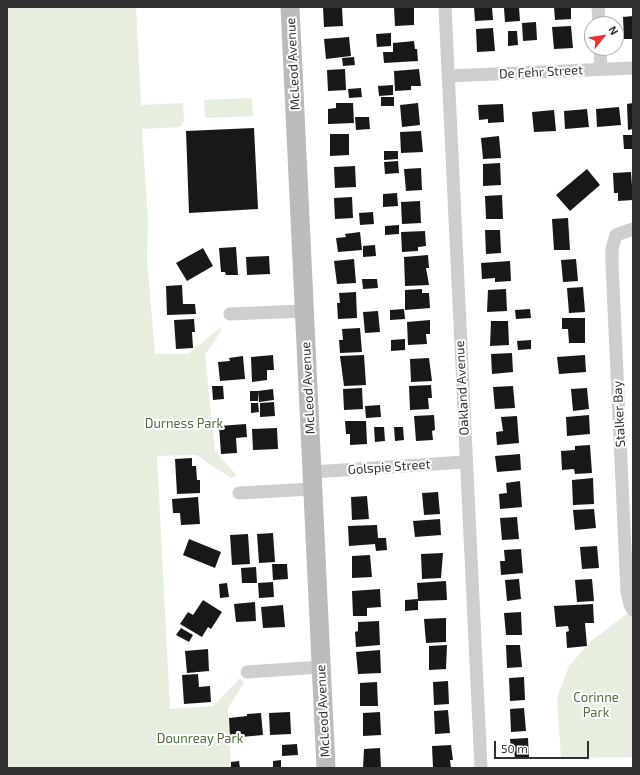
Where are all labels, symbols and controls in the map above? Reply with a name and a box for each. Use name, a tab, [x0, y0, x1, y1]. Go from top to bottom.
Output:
north arrow	[584, 16, 624, 56]
street label: McLeod Avenue	[283, 17, 303, 111]
text: N	[606, 24, 622, 37]
street label: De Fehr Street	[499, 62, 583, 82]
street label: Oakland Avenue	[452, 340, 472, 436]
street label: McLeod Avenue	[298, 341, 318, 435]
street label: Stalker Bay	[609, 380, 629, 448]
park label: Durness Park	[145, 416, 223, 432]
street label: Golspie Street	[347, 456, 431, 478]
street label: McLeod Avenue	[313, 664, 333, 758]
park label: Corinne Park	[573, 690, 619, 721]
park label: Dounreay Park	[157, 731, 243, 747]
scale bar	[496, 733, 591, 759]
text: 50 m	[501, 741, 528, 755]

